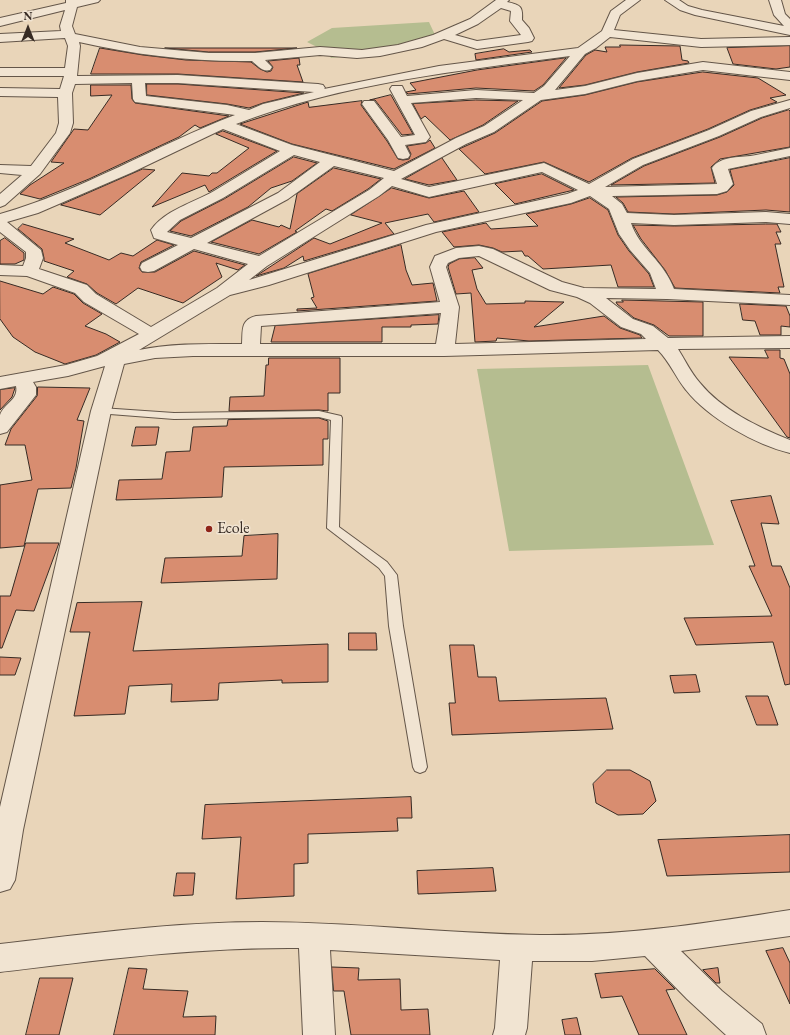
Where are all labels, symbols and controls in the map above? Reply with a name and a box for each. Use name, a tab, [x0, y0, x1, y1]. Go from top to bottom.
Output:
north arrow	[8, 8, 48, 48]
text: N	[24, 9, 32, 23]
place label: Ecole	[217, 519, 250, 539]
marker: Ecole	[204, 524, 214, 534]

